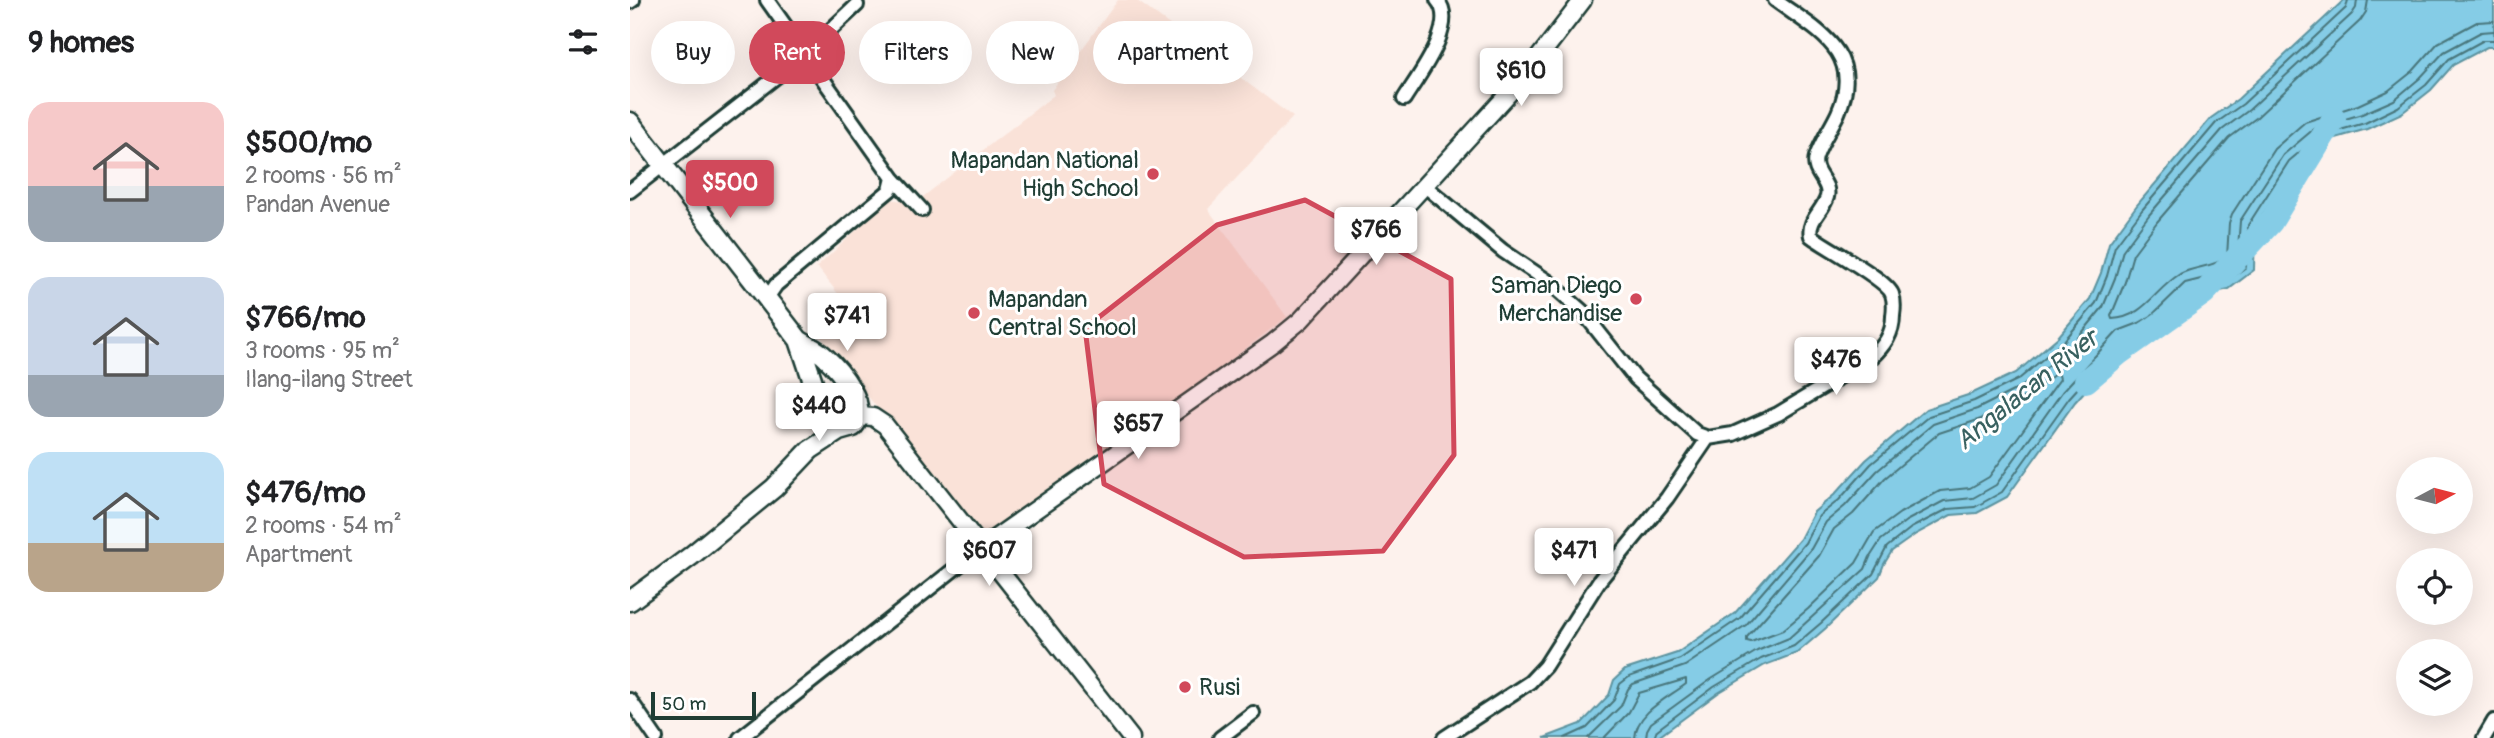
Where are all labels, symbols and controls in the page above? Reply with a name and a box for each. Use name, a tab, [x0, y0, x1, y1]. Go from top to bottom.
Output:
chip: Buy	[651, 21, 735, 84]
chip: Rent	[749, 21, 845, 84]
chip: Filters	[859, 21, 972, 84]
chip: New	[986, 21, 1079, 84]
chip: Apartment	[1093, 21, 1253, 84]
icon: filters	[564, 23, 602, 61]
text: 9 homes	[28, 24, 134, 61]
pin: $610	[1480, 48, 1562, 108]
text: $610	[1496, 56, 1546, 85]
text: $500/mo	[245, 124, 372, 161]
icon: home	[84, 130, 168, 214]
place label: Mapandan National High School	[951, 146, 1139, 203]
pin: $500	[689, 160, 771, 220]
text: 2 rooms · 56 m²	[245, 161, 402, 190]
marker: Mapandan National High School	[1145, 166, 1161, 182]
text: $500	[702, 168, 758, 197]
text: Pandan Avenue	[245, 190, 390, 219]
pin: $766	[1335, 208, 1417, 267]
text: $766	[1350, 215, 1402, 244]
place label: Saman Diego Merchandise	[1490, 271, 1622, 328]
place label: Mapandan Central School	[988, 285, 1137, 342]
marker: Saman Diego Merchandise	[1628, 291, 1644, 307]
pin: $741	[806, 294, 888, 353]
text: $766/mo	[245, 299, 366, 336]
text: $741	[824, 301, 870, 330]
icon: home	[84, 305, 168, 389]
marker: Mapandan Central School	[966, 305, 982, 321]
water label: Angalacan River	[1949, 320, 2108, 457]
text: 3 rooms · 95 m²	[245, 336, 400, 365]
pin: $476	[1795, 338, 1877, 397]
text: $476	[1810, 345, 1862, 374]
text: Ilang-ilang Street	[245, 365, 413, 394]
pin: $440	[778, 384, 860, 443]
text: $440	[792, 391, 846, 420]
pin: $657	[1097, 402, 1179, 461]
text: $657	[1113, 409, 1163, 438]
north arrow	[2396, 457, 2473, 534]
map controls	[2396, 457, 2473, 716]
text: $476/mo	[245, 474, 366, 511]
icon: home	[84, 480, 168, 564]
text: 2 rooms · 54 m²	[245, 511, 402, 540]
pin: $607	[948, 528, 1030, 588]
pin: $471	[1533, 528, 1615, 588]
text: $607	[962, 536, 1016, 565]
text: $471	[1551, 536, 1597, 565]
text: Apartment	[245, 540, 352, 569]
button: locate	[2396, 548, 2473, 625]
button: layers	[2396, 639, 2473, 716]
place label: Rusi	[1199, 673, 1240, 702]
marker: Rusi	[1177, 679, 1193, 695]
scale bar	[651, 689, 756, 721]
text: 50 m	[662, 692, 706, 716]

